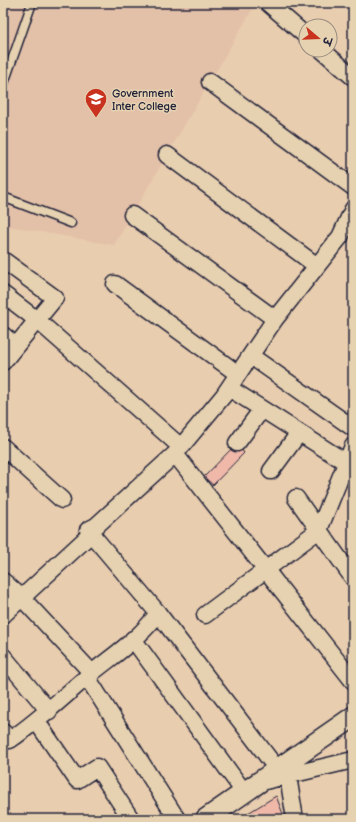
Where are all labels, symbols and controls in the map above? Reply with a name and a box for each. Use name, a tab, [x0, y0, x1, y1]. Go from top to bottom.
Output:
north arrow	[298, 18, 338, 58]
text: उ	[319, 35, 335, 48]
school or university icon: Government Inter College	[83, 86, 109, 119]
place label: Government Inter College	[112, 87, 177, 113]

